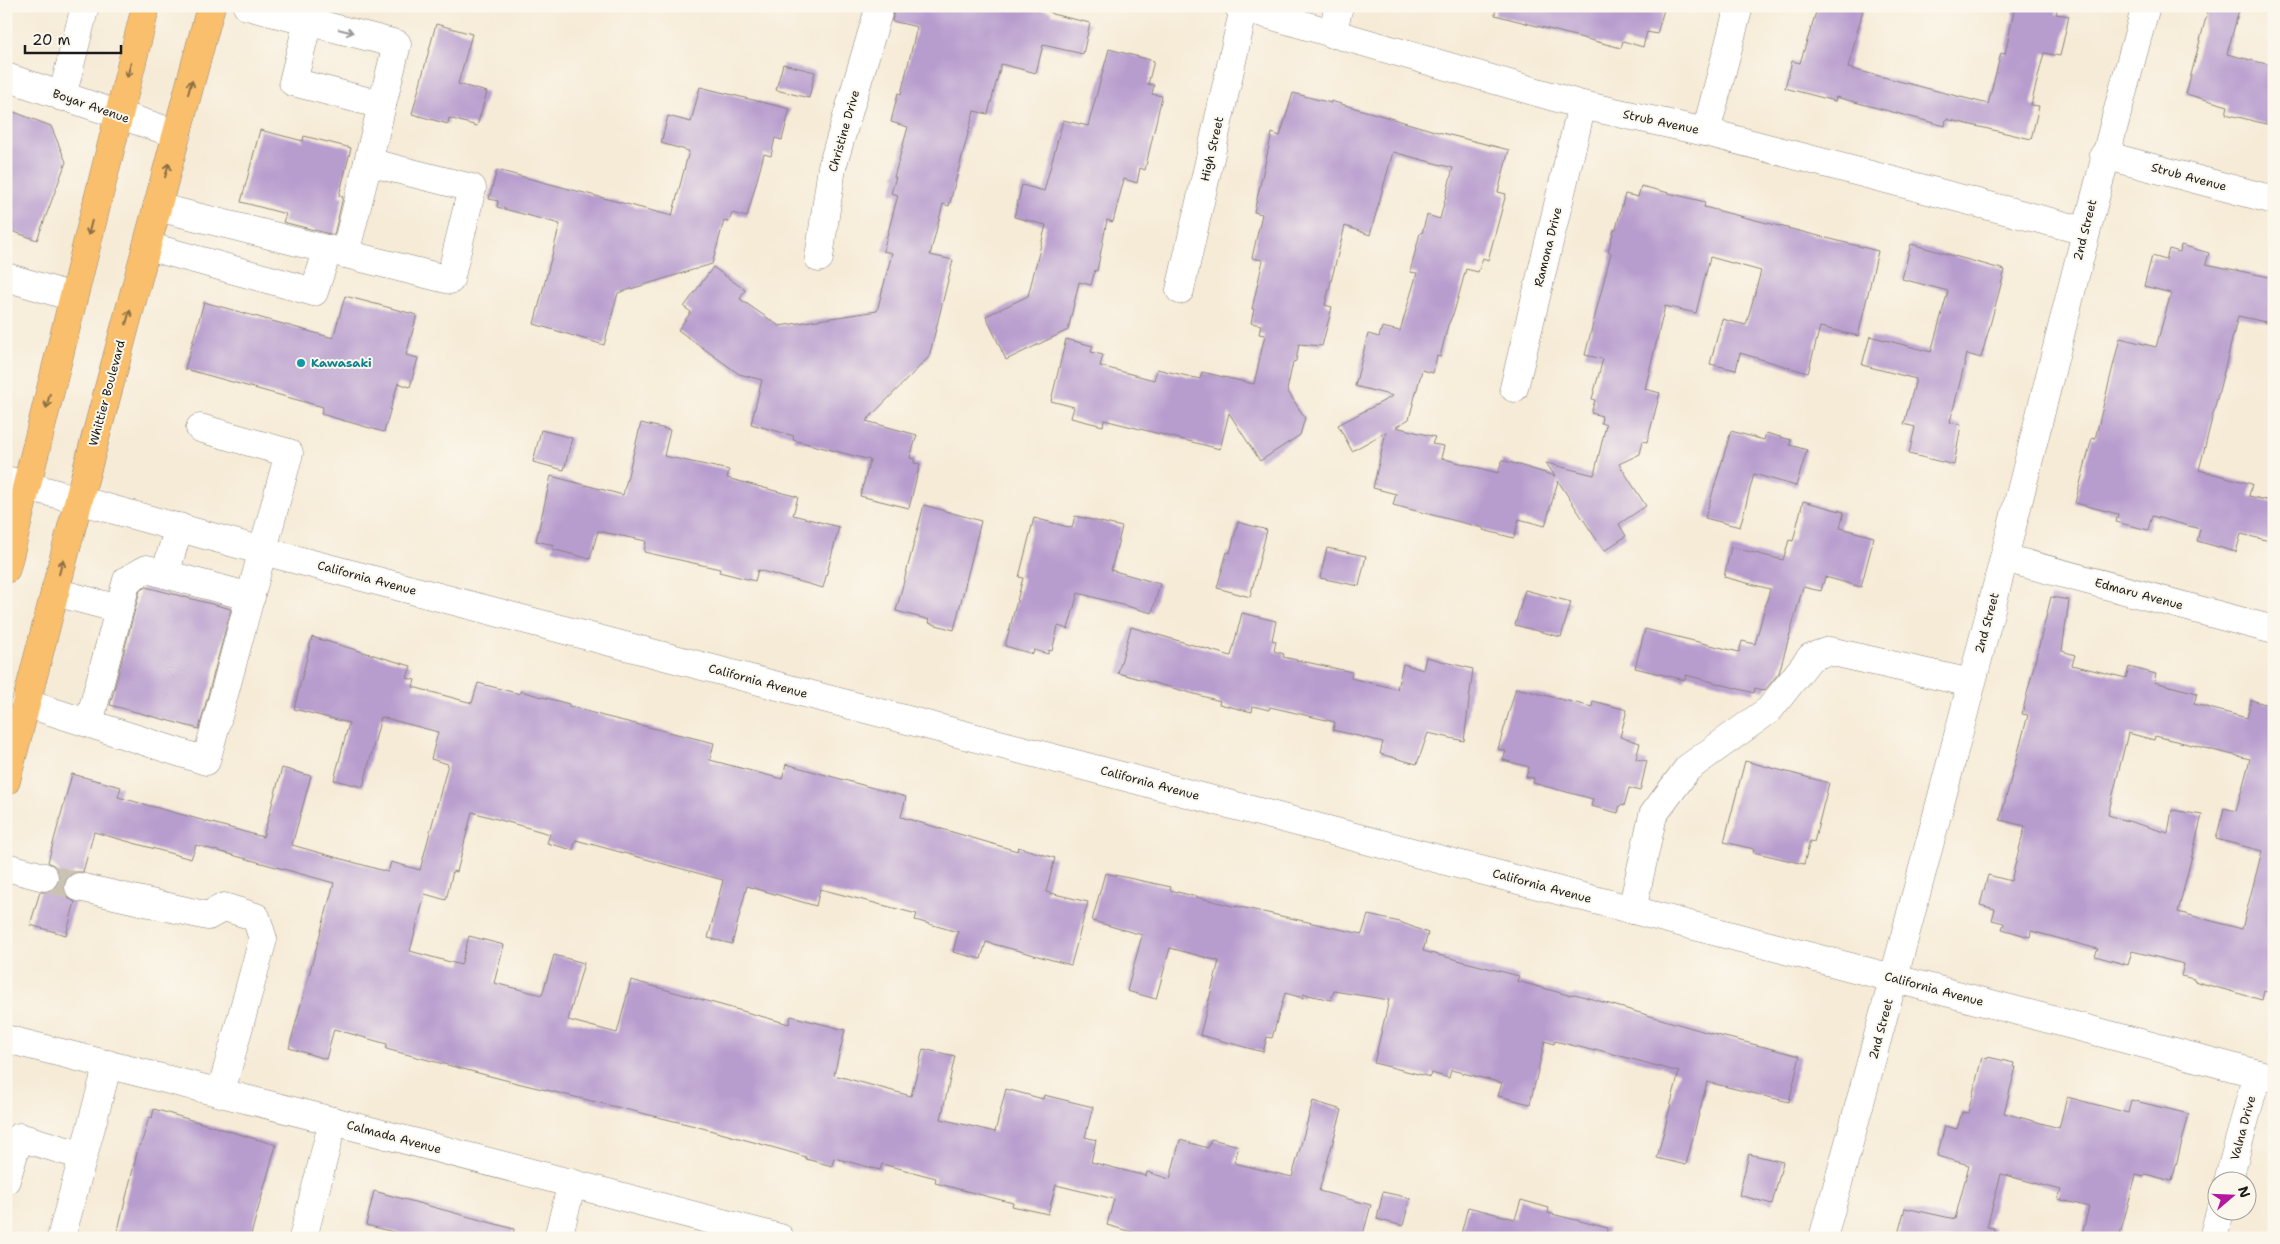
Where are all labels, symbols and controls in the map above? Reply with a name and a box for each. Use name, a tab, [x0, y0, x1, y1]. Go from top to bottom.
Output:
scale bar	[25, 22, 121, 54]
one-way arrow	[337, 27, 353, 36]
text: 20 m	[32, 30, 71, 50]
one-way arrow	[124, 62, 133, 78]
one-way arrow	[186, 80, 195, 96]
street label: Boyar Avenue	[50, 85, 132, 127]
street label: Christine Drive	[825, 88, 863, 174]
street label: Strub Avenue	[1621, 106, 1701, 138]
street label: High Street	[1197, 115, 1227, 183]
street label: Strub Avenue	[2150, 159, 2229, 195]
one-way arrow	[163, 163, 173, 179]
street label: 2nd Street	[2070, 198, 2100, 262]
street label: Ramona Drive	[1530, 205, 1566, 288]
one-way arrow	[85, 220, 94, 236]
one-way arrow	[124, 310, 133, 326]
street label: Whittier Boulevard	[85, 338, 129, 448]
place label: Kawasaki	[311, 355, 372, 371]
marker: Kawasaki	[295, 357, 307, 369]
one-way arrow	[43, 392, 52, 408]
street label: California Avenue	[316, 557, 419, 599]
one-way arrow	[57, 559, 67, 575]
street label: Edmaru Avenue	[2093, 575, 2185, 614]
street label: 2nd Street	[1971, 591, 2003, 655]
street label: California Avenue	[707, 660, 810, 702]
street label: California Avenue	[1099, 762, 1202, 804]
street label: California Avenue	[1491, 865, 1594, 907]
street label: California Avenue	[1883, 968, 1986, 1010]
street label: 2nd Street	[1865, 997, 1897, 1061]
street label: Valna Drive	[2227, 1094, 2259, 1162]
street label: Calmada Avenue	[345, 1117, 443, 1157]
north arrow	[2208, 1172, 2258, 1222]
text: N	[2234, 1184, 2255, 1200]

